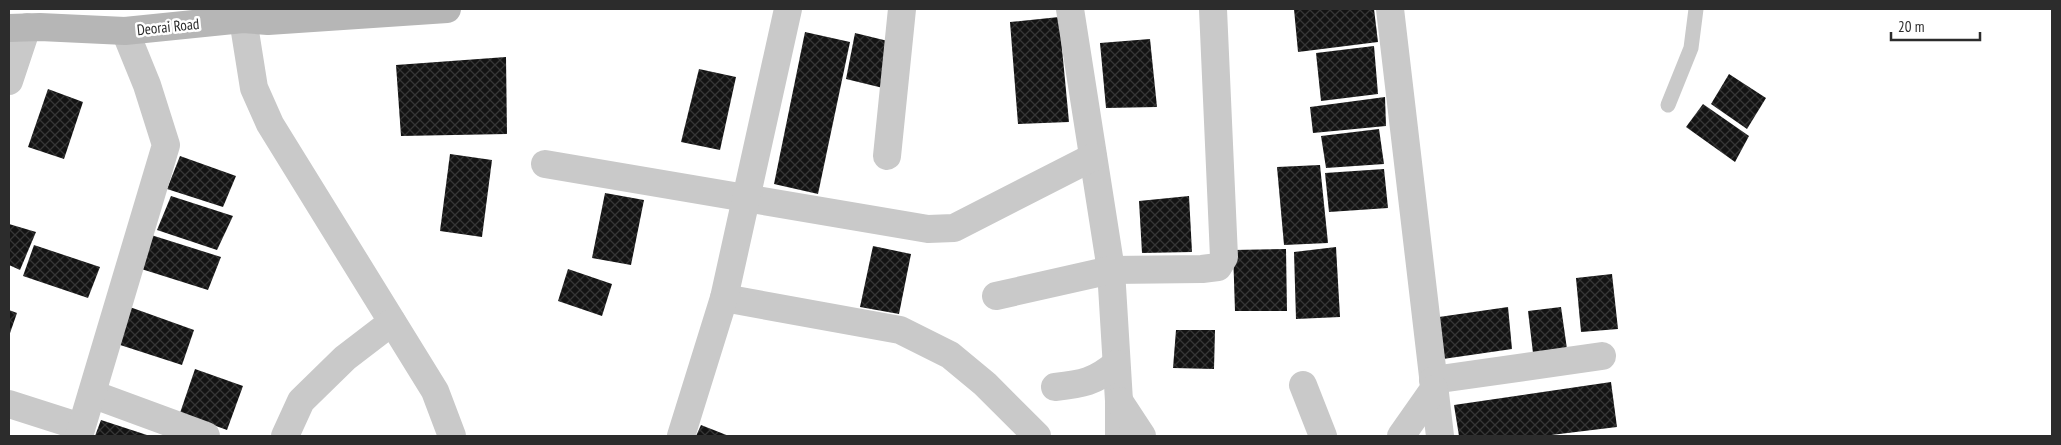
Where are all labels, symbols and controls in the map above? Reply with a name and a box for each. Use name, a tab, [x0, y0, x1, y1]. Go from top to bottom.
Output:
scale bar	[1891, 10, 1980, 42]
street label: Deorai Road	[136, 14, 200, 39]
text: 20 m	[1898, 17, 1924, 36]

